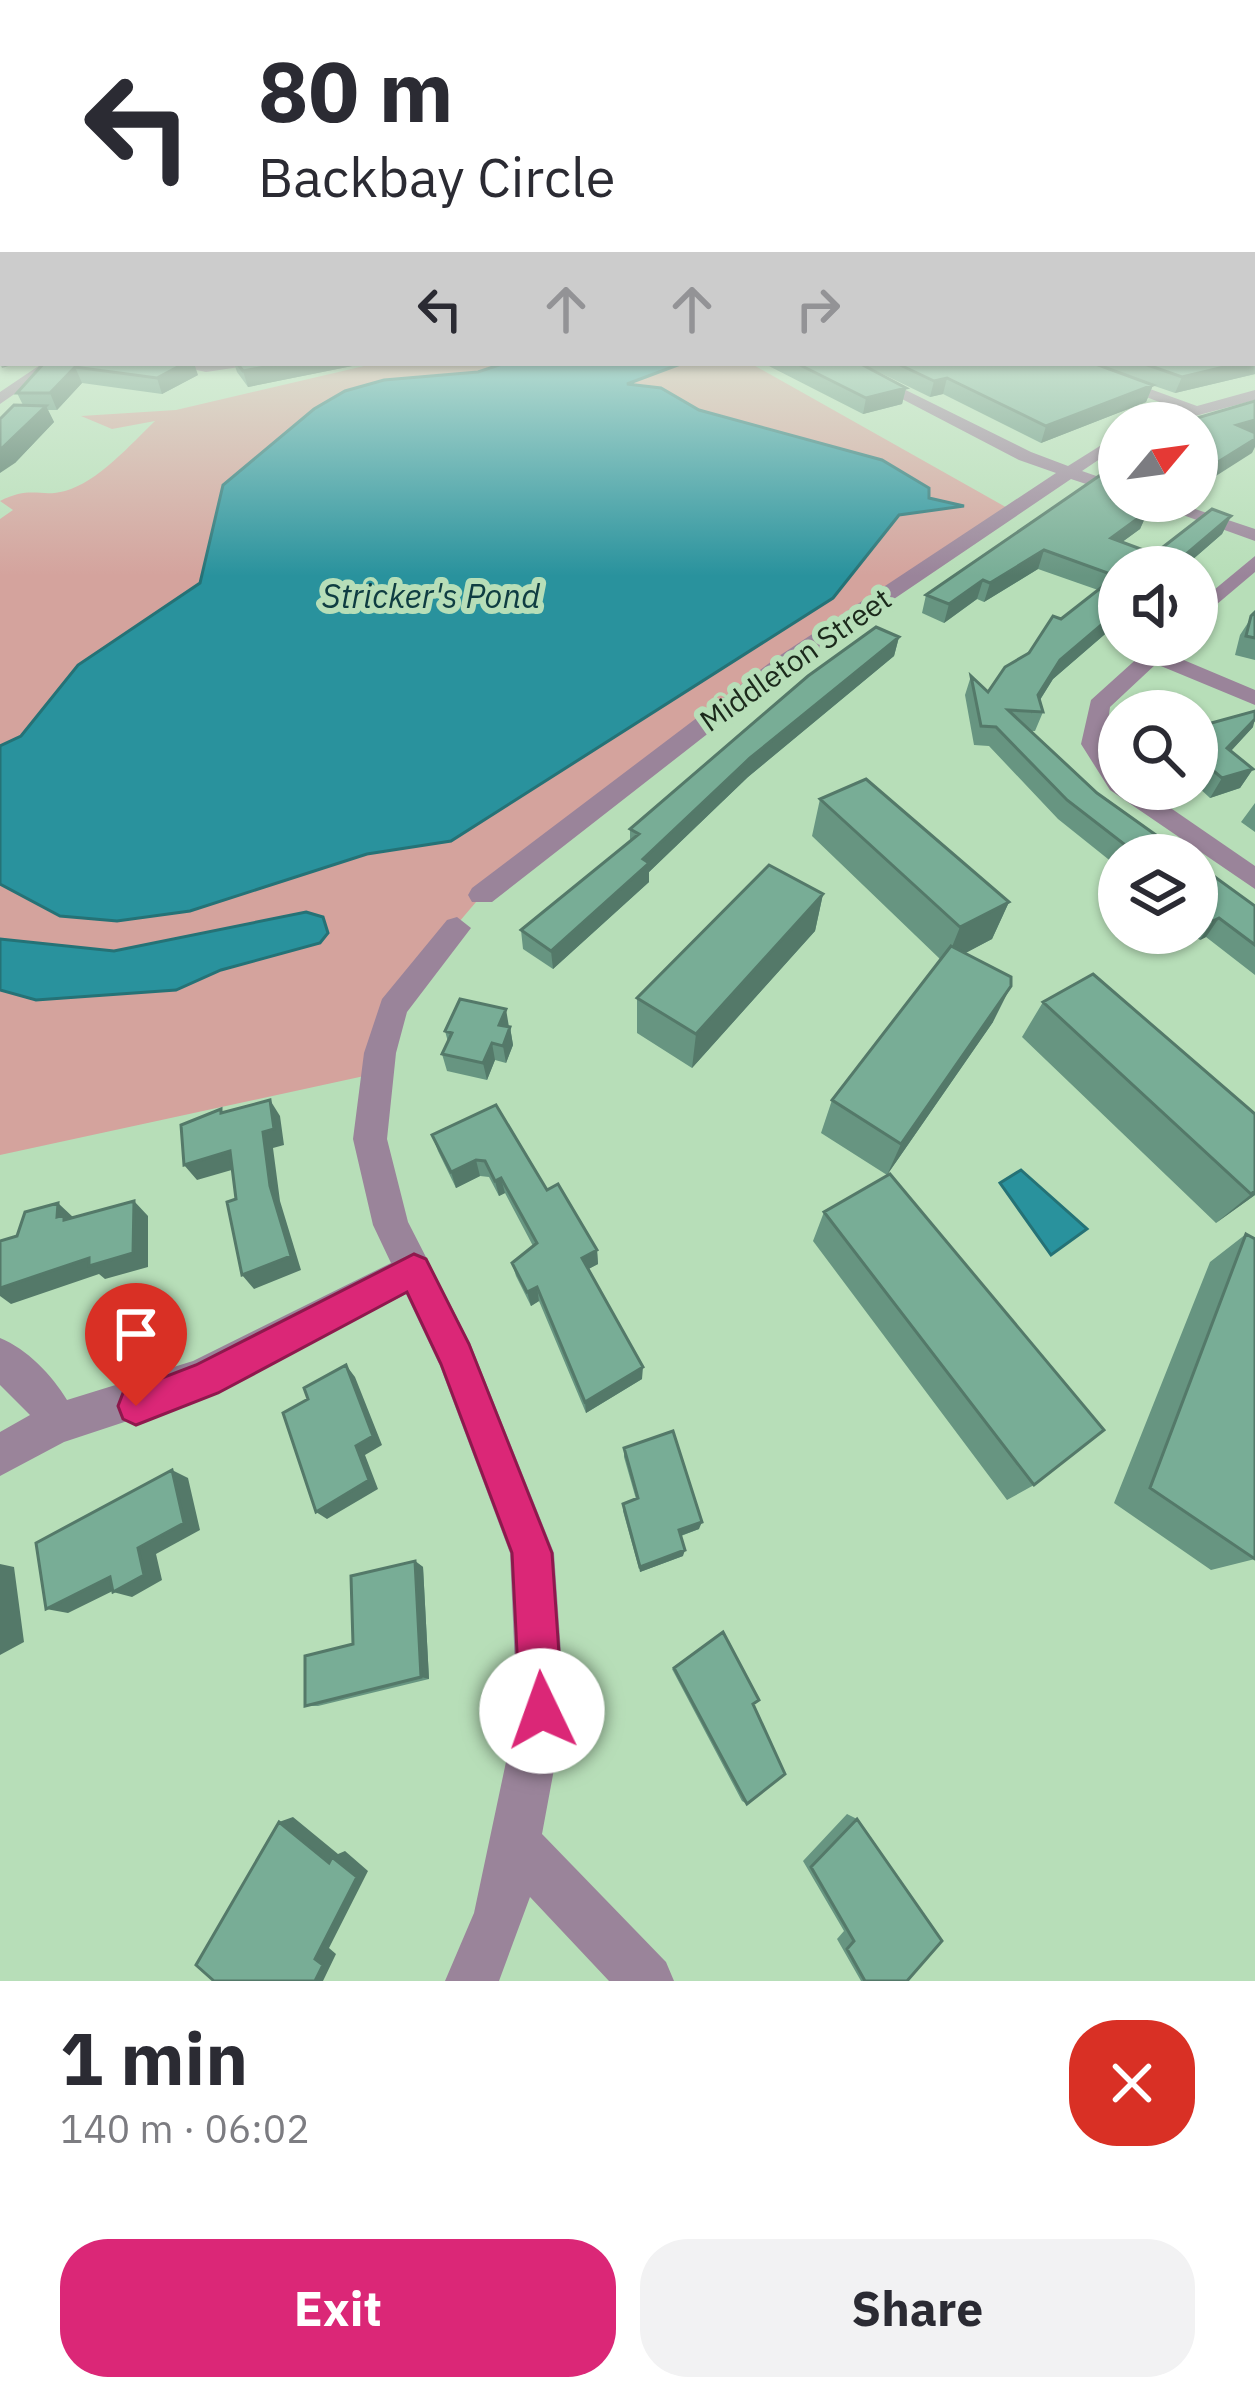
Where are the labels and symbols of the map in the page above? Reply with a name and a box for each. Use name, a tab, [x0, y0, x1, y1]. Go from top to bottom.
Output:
north arrow	[1098, 402, 1218, 522]
water label: Stricker's Pond	[322, 574, 541, 617]
street label: Middleton Street	[692, 579, 898, 739]
pin	[85, 1283, 187, 1406]
position arrow	[479, 1648, 605, 1774]

